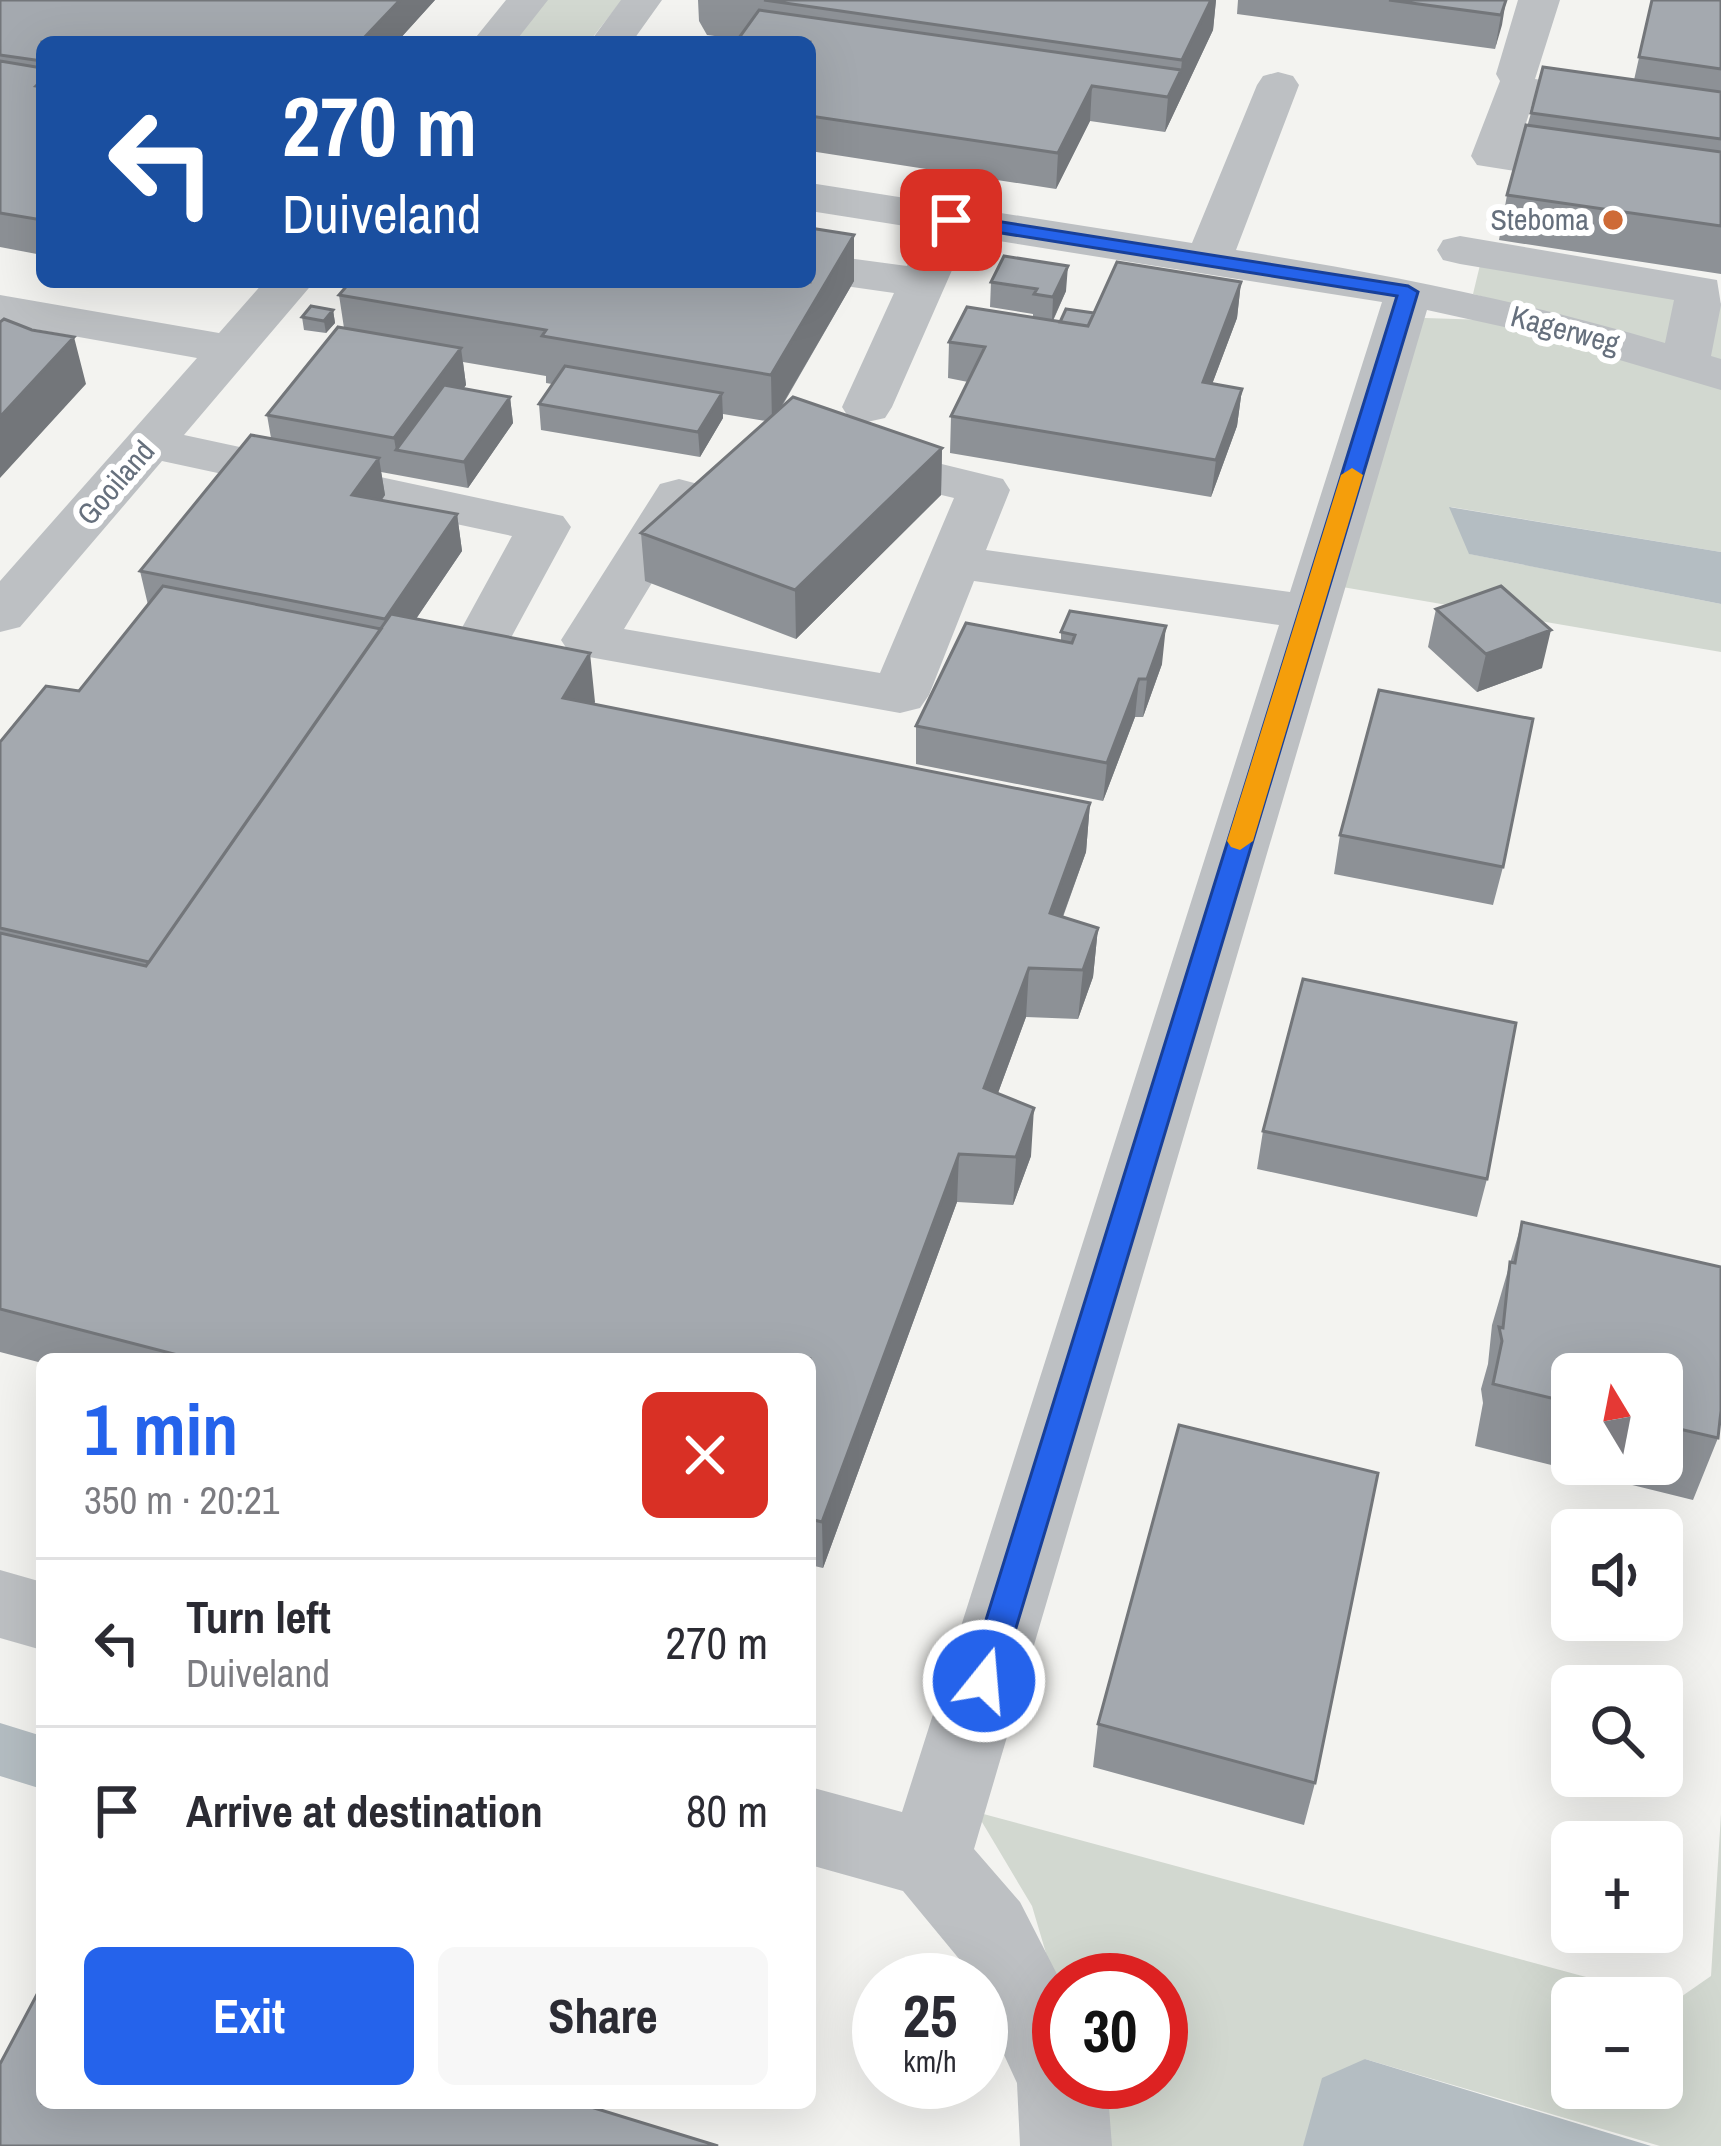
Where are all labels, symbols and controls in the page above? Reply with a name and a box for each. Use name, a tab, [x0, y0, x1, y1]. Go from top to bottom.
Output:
text: 270 m	[282, 69, 477, 182]
icon: left	[84, 84, 240, 240]
pin	[900, 169, 1002, 271]
text: Duiveland	[282, 177, 481, 250]
icon: arrive	[918, 187, 984, 253]
place label: Steboma	[1491, 199, 1589, 239]
marker: Steboma	[1600, 207, 1626, 233]
street label: Kagerweg	[1507, 295, 1624, 363]
street label: Gooiland	[67, 432, 163, 533]
north arrow	[1551, 1353, 1683, 1485]
map controls	[1551, 1353, 1683, 2109]
text: 1 min	[84, 1380, 238, 1477]
button: close	[642, 1392, 768, 1518]
text: 350 m · 20:21	[84, 1474, 280, 1526]
button: sound	[1551, 1509, 1683, 1641]
text: Turn left	[186, 1586, 331, 1647]
icon: left	[84, 1610, 150, 1676]
text: 270 m	[665, 1612, 768, 1673]
position arrow	[921, 1618, 1047, 1744]
text: Duiveland	[186, 1647, 330, 1699]
button: search	[1551, 1665, 1683, 1797]
icon: arrive	[84, 1778, 150, 1844]
text: Arrive at destination	[186, 1780, 543, 1841]
text: 80 m	[686, 1780, 768, 1841]
button: +	[1551, 1821, 1683, 1953]
button: Exit	[84, 1947, 414, 2085]
button: Share	[438, 1947, 768, 2085]
speed limit sign: 30	[1032, 1953, 1188, 2109]
text: 25	[903, 1975, 957, 2056]
button: −	[1551, 1977, 1683, 2109]
text: km/h	[903, 2041, 957, 2081]

